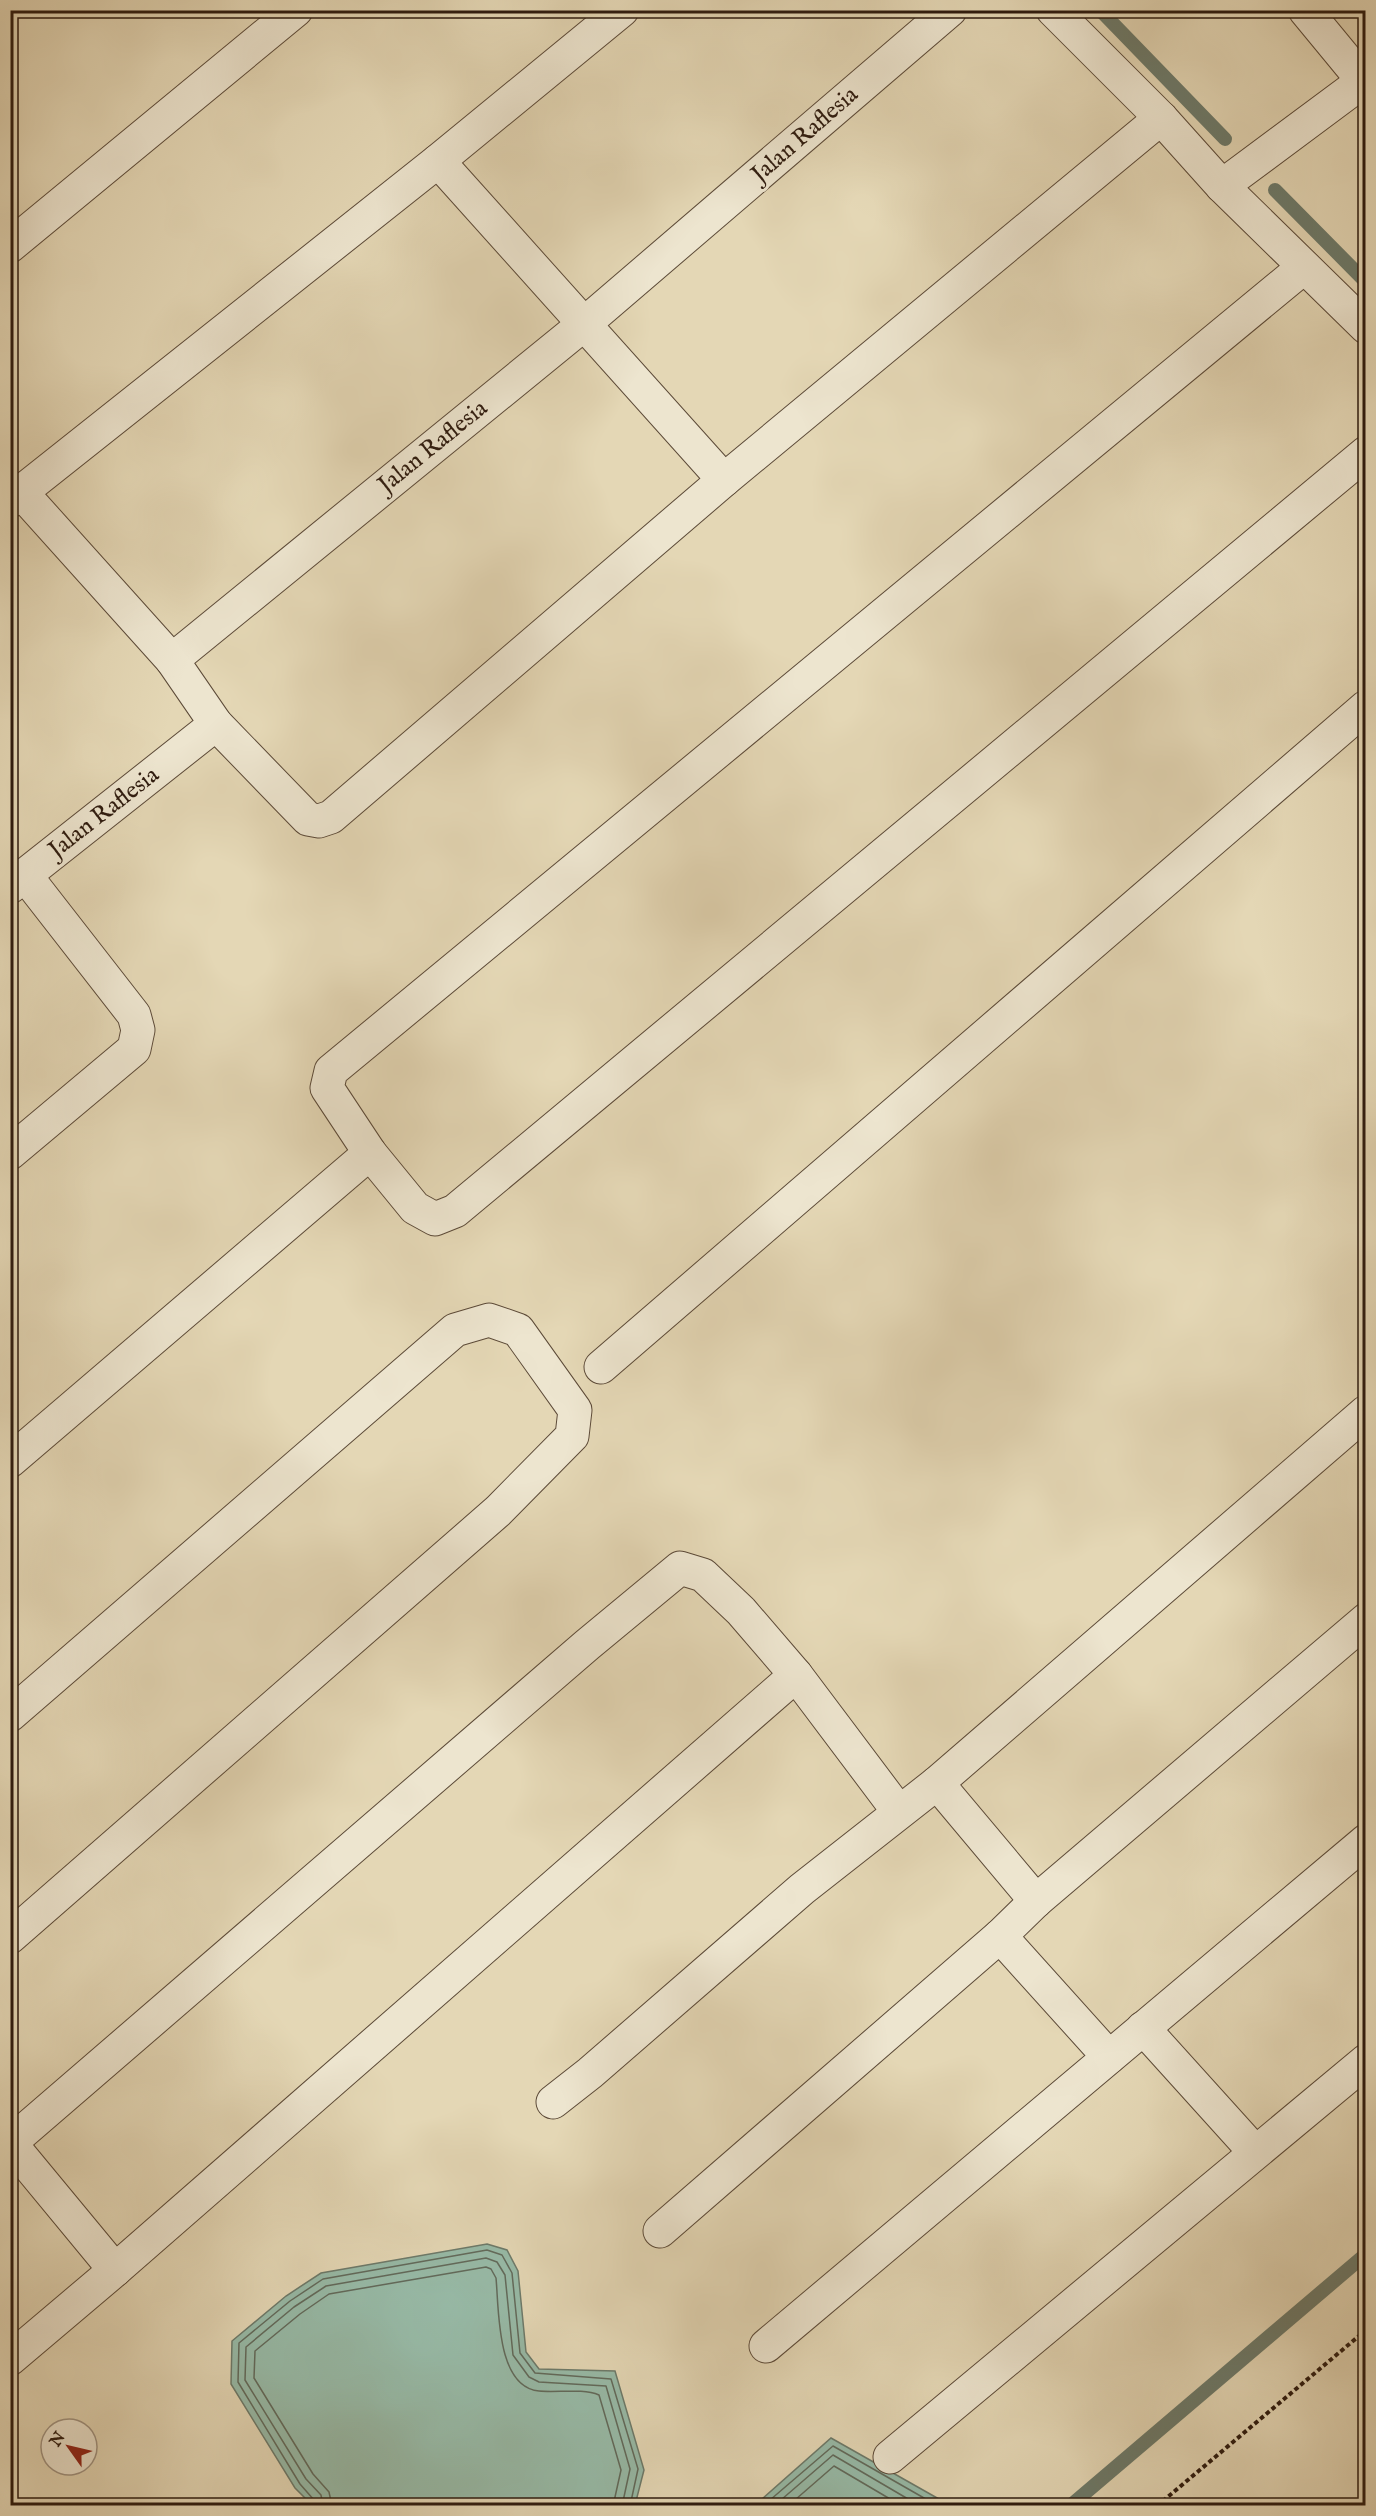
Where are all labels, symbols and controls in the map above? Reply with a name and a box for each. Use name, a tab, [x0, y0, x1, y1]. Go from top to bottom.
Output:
street label: Jalan Raflesia	[743, 80, 866, 192]
street label: Jalan Raflesia	[370, 393, 495, 503]
street label: Jalan Raflesia	[40, 760, 166, 868]
north arrow	[39, 2417, 99, 2477]
text: N	[46, 2428, 70, 2452]

